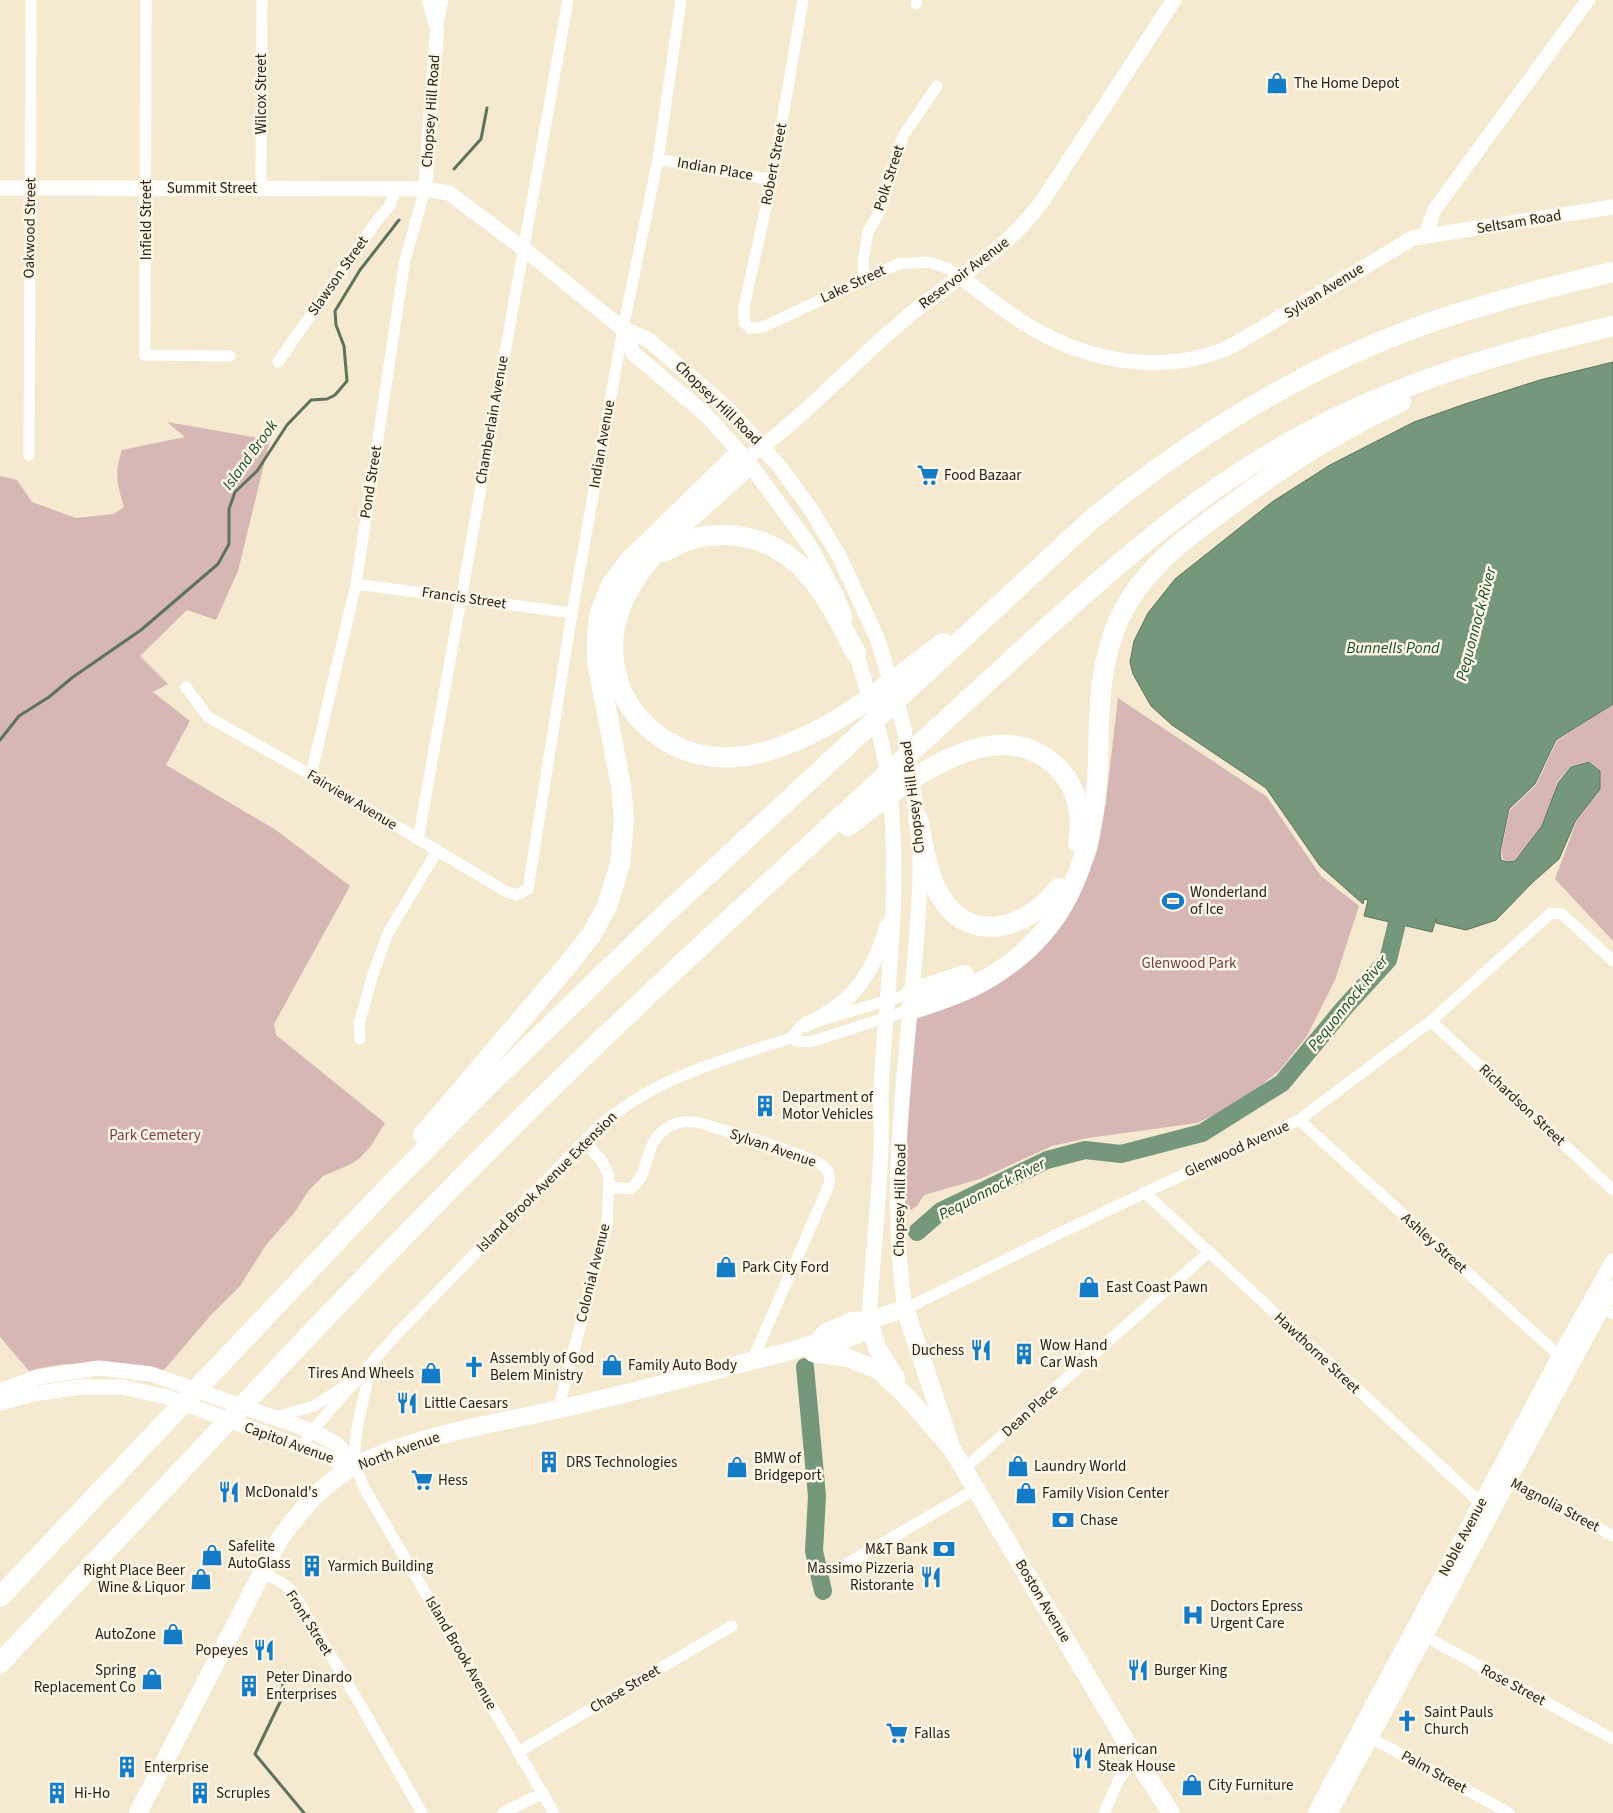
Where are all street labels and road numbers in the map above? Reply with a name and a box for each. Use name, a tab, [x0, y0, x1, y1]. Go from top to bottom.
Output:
street label: Wilcox Street	[251, 54, 272, 134]
street label: Chopsey Hill Road	[417, 54, 445, 168]
street label: Robert Street	[756, 121, 792, 207]
street label: Polk Street	[868, 142, 910, 214]
street label: Indian Place	[675, 152, 755, 186]
street label: Oakwood Street	[19, 177, 41, 279]
street label: Summit Street	[167, 178, 257, 199]
street label: Infield Street	[136, 180, 157, 260]
street label: Seltsam Road	[1475, 205, 1563, 239]
street label: Slawson Street	[303, 232, 373, 320]
street label: Reservoir Avenue	[914, 232, 1014, 314]
street label: Sylvan Avenue	[1280, 258, 1368, 324]
street label: Lake Street	[817, 260, 889, 308]
street label: Chamberlain Avenue	[470, 354, 514, 486]
street label: Chopsey Hill Road	[670, 356, 766, 450]
street label: Indian Avenue	[584, 398, 620, 490]
street label: Pond Street	[355, 444, 387, 520]
street label: Francis Street	[420, 582, 508, 614]
street label: Chopsey Hill Road	[896, 740, 930, 854]
street label: Fairview Avenue	[303, 765, 401, 835]
street label: Richardson Street	[1474, 1059, 1570, 1151]
street label: Island Brook Avenue Extension	[472, 1107, 622, 1257]
street label: Glenwood Avenue	[1181, 1116, 1293, 1182]
street label: Sylvan Avenue	[727, 1123, 819, 1173]
street label: Chopsey Hill Road	[889, 1143, 911, 1257]
street label: Ashley Street	[1397, 1208, 1471, 1278]
street label: Colonial Avenue	[571, 1221, 615, 1325]
street label: Hawthorne Street	[1269, 1307, 1365, 1399]
street label: Dean Place	[997, 1380, 1063, 1442]
street label: Capitol Avenue	[241, 1417, 337, 1469]
street label: North Avenue	[355, 1427, 443, 1475]
street label: Magnolia Street	[1507, 1473, 1603, 1537]
street label: Noble Avenue	[1433, 1494, 1493, 1580]
street label: Boston Avenue	[1010, 1556, 1076, 1646]
street label: Front Street	[280, 1586, 338, 1660]
street label: Island Brook Avenue	[420, 1592, 502, 1714]
street label: Rose Street	[1477, 1659, 1549, 1711]
street label: Chase Street	[586, 1660, 664, 1718]
street label: Palm Street	[1397, 1745, 1471, 1799]

